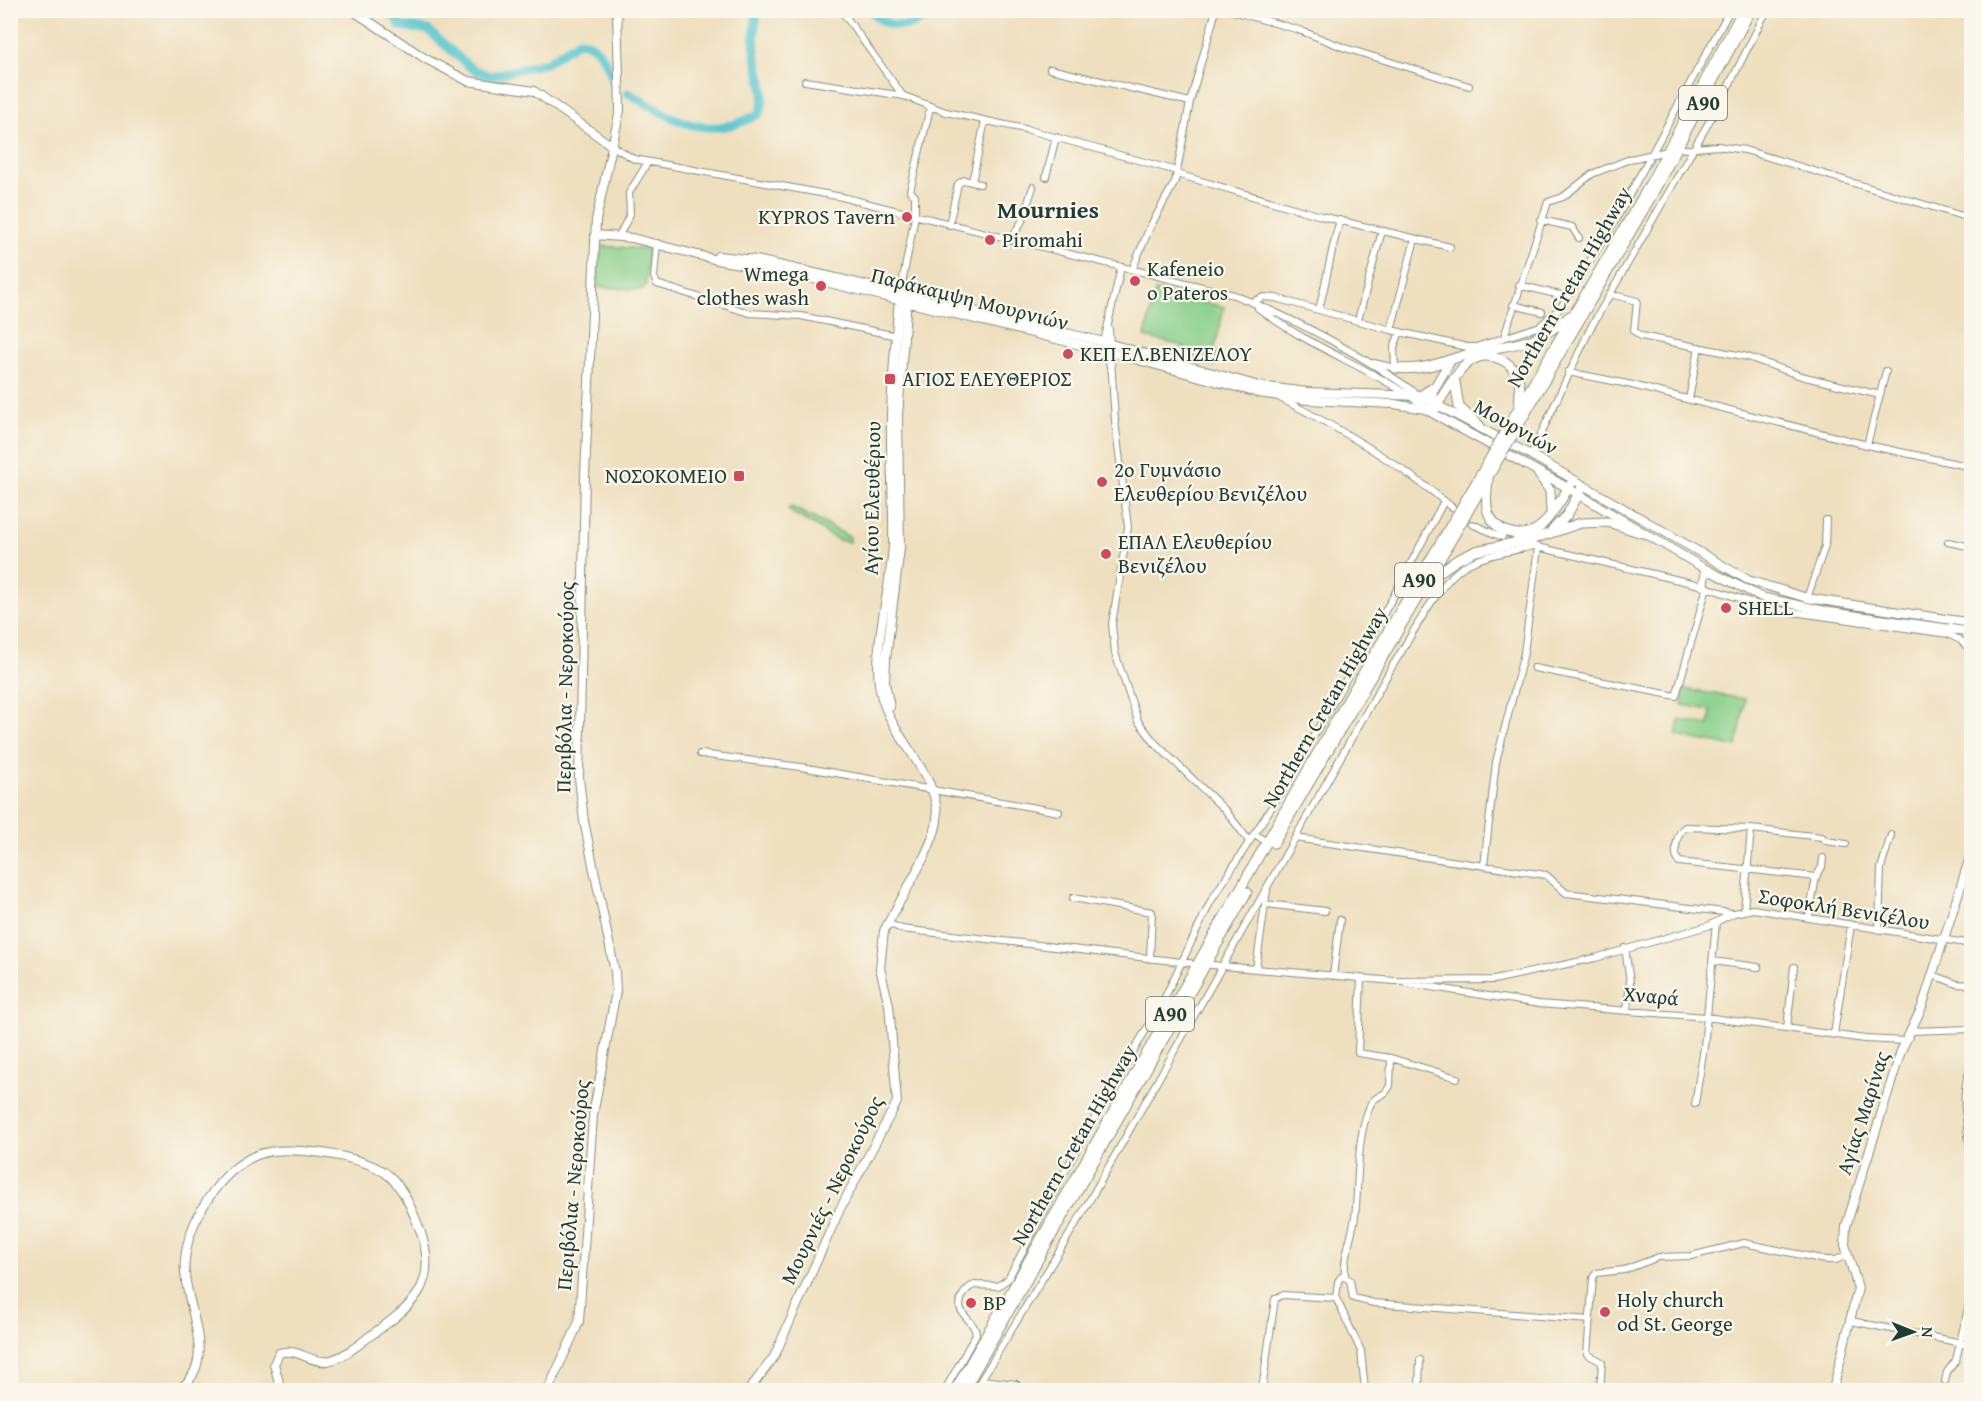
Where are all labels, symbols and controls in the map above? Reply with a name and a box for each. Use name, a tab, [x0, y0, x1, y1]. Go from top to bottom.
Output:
road number: Α90	[1679, 86, 1727, 120]
street label: Northern Cretan Highway	[1498, 180, 1639, 393]
district label: Mournies	[997, 192, 1099, 227]
place label: KYPROS Tavern	[758, 201, 895, 232]
marker: KYPROS Tavern	[900, 210, 914, 224]
place label: Piromahi	[1002, 224, 1083, 255]
marker: Piromahi	[983, 233, 997, 247]
place label: Kafeneio o Pateros	[1147, 253, 1228, 308]
place label: Wmega clothes wash	[697, 258, 809, 313]
street label: Παράκαμψη Μουρνιών	[868, 259, 1072, 338]
marker: Kafeneio o Pateros	[1128, 274, 1142, 288]
marker: Wmega clothes wash	[814, 279, 828, 293]
place label: ΚΕΠ ΕΛ.ΒΕΝΙΖΕΛΟΥ	[1080, 338, 1252, 369]
marker: ΚΕΠ ΕΛ.ΒΕΝΙΖΕΛΟΥ	[1061, 347, 1075, 361]
place label: ΑΓΙΟΣ ΕΛΕΥΘΕΡΙΟΣ	[902, 363, 1071, 394]
marker: ΑΓΙΟΣ ΕΛΕΥΘΕΡΙΟΣ	[883, 372, 897, 386]
street label: Μουρνιών	[1468, 391, 1564, 462]
street label: Αγίου Ελευθέριου	[855, 421, 888, 575]
place label: 2ο Γυμνάσιο Ελευθερίου Βενιζέλου	[1114, 454, 1307, 509]
place label: ΝΟΣΟΚΟΜΕΙΟ	[605, 460, 727, 491]
marker: ΝΟΣΟΚΟΜΕΙΟ	[732, 469, 746, 483]
marker: 2ο Γυμνάσιο Ελευθερίου Βενιζέλου	[1095, 475, 1109, 489]
place label: ΕΠΑΛ Ελευθερίου Βενιζέλου	[1118, 526, 1272, 581]
marker: ΕΠΑΛ Ελευθερίου Βενιζέλου	[1099, 547, 1113, 561]
road number: Α90	[1395, 563, 1443, 597]
street label: Περιβόλια - Νεροκούρος	[547, 581, 582, 793]
place label: SHELL	[1738, 592, 1793, 623]
street label: Northern Cretan Highway	[1254, 600, 1395, 813]
marker: SHELL	[1719, 601, 1733, 615]
street label: Σοφοκλή Βενιζέλου	[1756, 880, 1932, 937]
street label: Χναρά	[1622, 978, 1680, 1013]
road number: Α90	[1146, 997, 1194, 1031]
street label: Northern Cretan Highway	[1003, 1038, 1144, 1251]
street label: Αγίας Μαρίνας	[1828, 1047, 1897, 1179]
street label: Περιβόλια - Νεροκούρος	[548, 1078, 597, 1292]
street label: Μουρνιές - Νεροκούρος	[772, 1090, 891, 1289]
place label: Holy church od St. George	[1617, 1284, 1733, 1339]
place label: BP	[983, 1287, 1006, 1318]
marker: BP	[964, 1296, 978, 1310]
north arrow	[1883, 1302, 1943, 1362]
marker: Holy church od St. George	[1598, 1305, 1612, 1319]
text: N	[1916, 1327, 1940, 1338]

